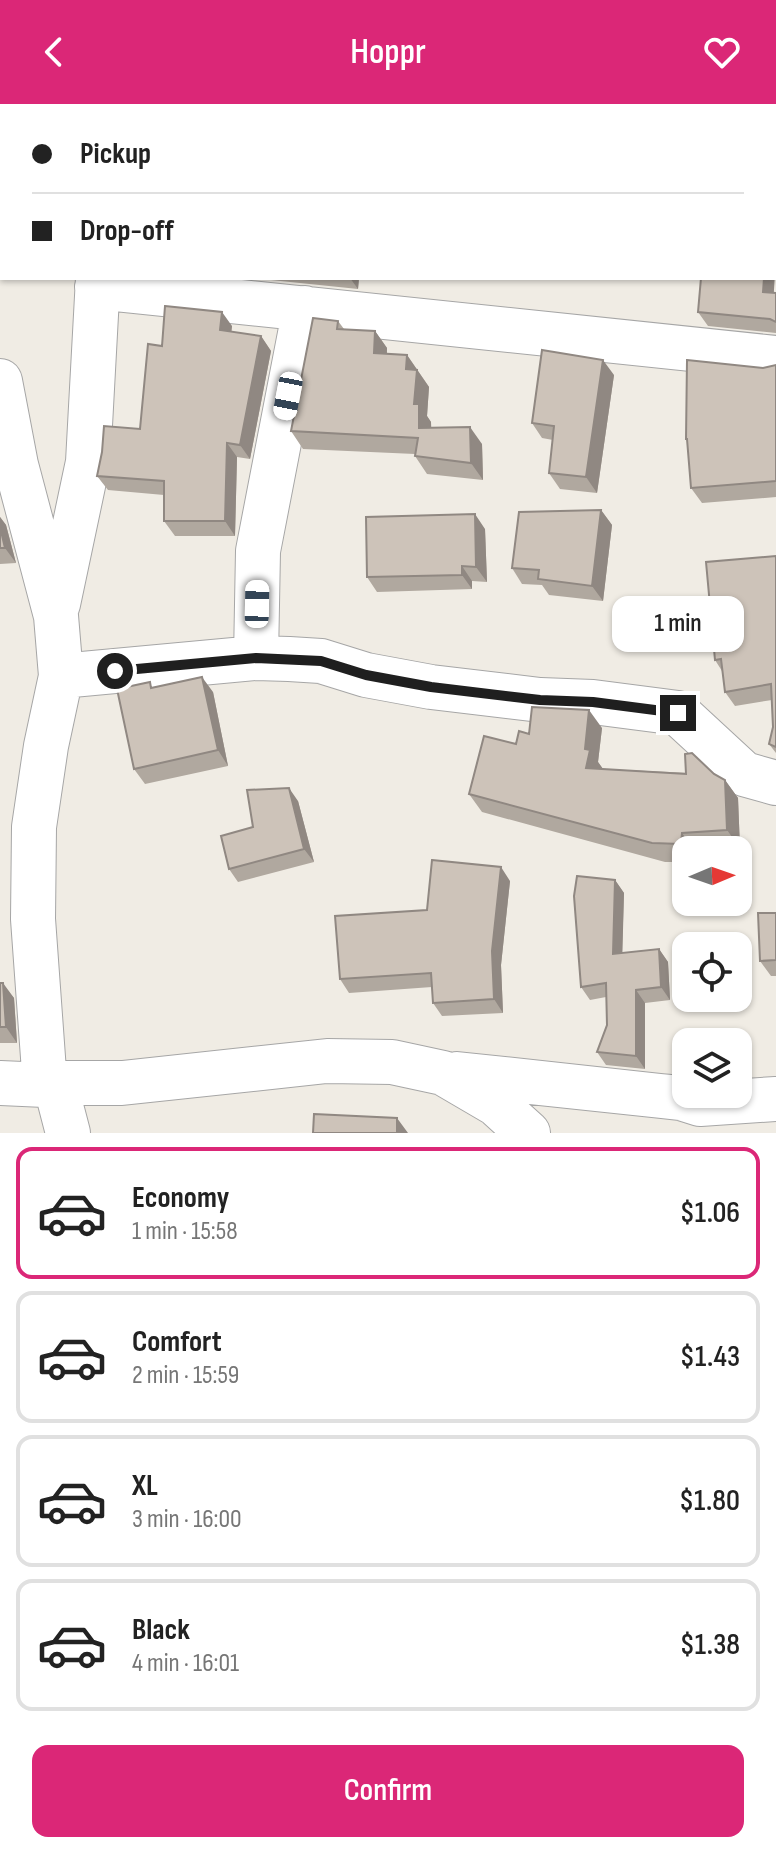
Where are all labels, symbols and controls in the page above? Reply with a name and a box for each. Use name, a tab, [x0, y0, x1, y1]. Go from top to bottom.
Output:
icon: back	[32, 30, 76, 74]
icon: heart	[700, 30, 744, 74]
text: Hoppr	[350, 31, 426, 74]
text: Pickup	[80, 136, 151, 172]
text: Drop-off	[80, 213, 174, 249]
car	[272, 370, 304, 422]
car	[245, 580, 269, 628]
callout: 1 min	[612, 597, 744, 653]
text: 1 min	[654, 608, 702, 639]
route start	[97, 653, 133, 689]
route end	[660, 695, 696, 731]
north arrow	[672, 836, 752, 916]
map controls	[672, 836, 752, 1108]
button: locate	[672, 932, 752, 1012]
button: layers	[672, 1028, 752, 1108]
icon: car	[36, 1177, 108, 1249]
text: Economy	[132, 1180, 229, 1216]
text: $1.06	[680, 1195, 740, 1231]
text: 1 min · 15:58	[132, 1216, 238, 1247]
icon: car	[36, 1321, 108, 1393]
text: Comfort	[132, 1324, 222, 1360]
text: $1.43	[680, 1339, 740, 1375]
text: 2 min · 15:59	[132, 1360, 239, 1391]
icon: car	[36, 1465, 108, 1537]
text: XL	[132, 1468, 158, 1504]
text: $1.80	[679, 1483, 740, 1519]
text: 3 min · 16:00	[132, 1504, 242, 1535]
icon: car	[36, 1609, 108, 1681]
text: Black	[132, 1612, 190, 1648]
text: $1.38	[680, 1627, 740, 1663]
text: 4 min · 16:01	[132, 1648, 239, 1679]
button: Confirm	[32, 1745, 744, 1837]

